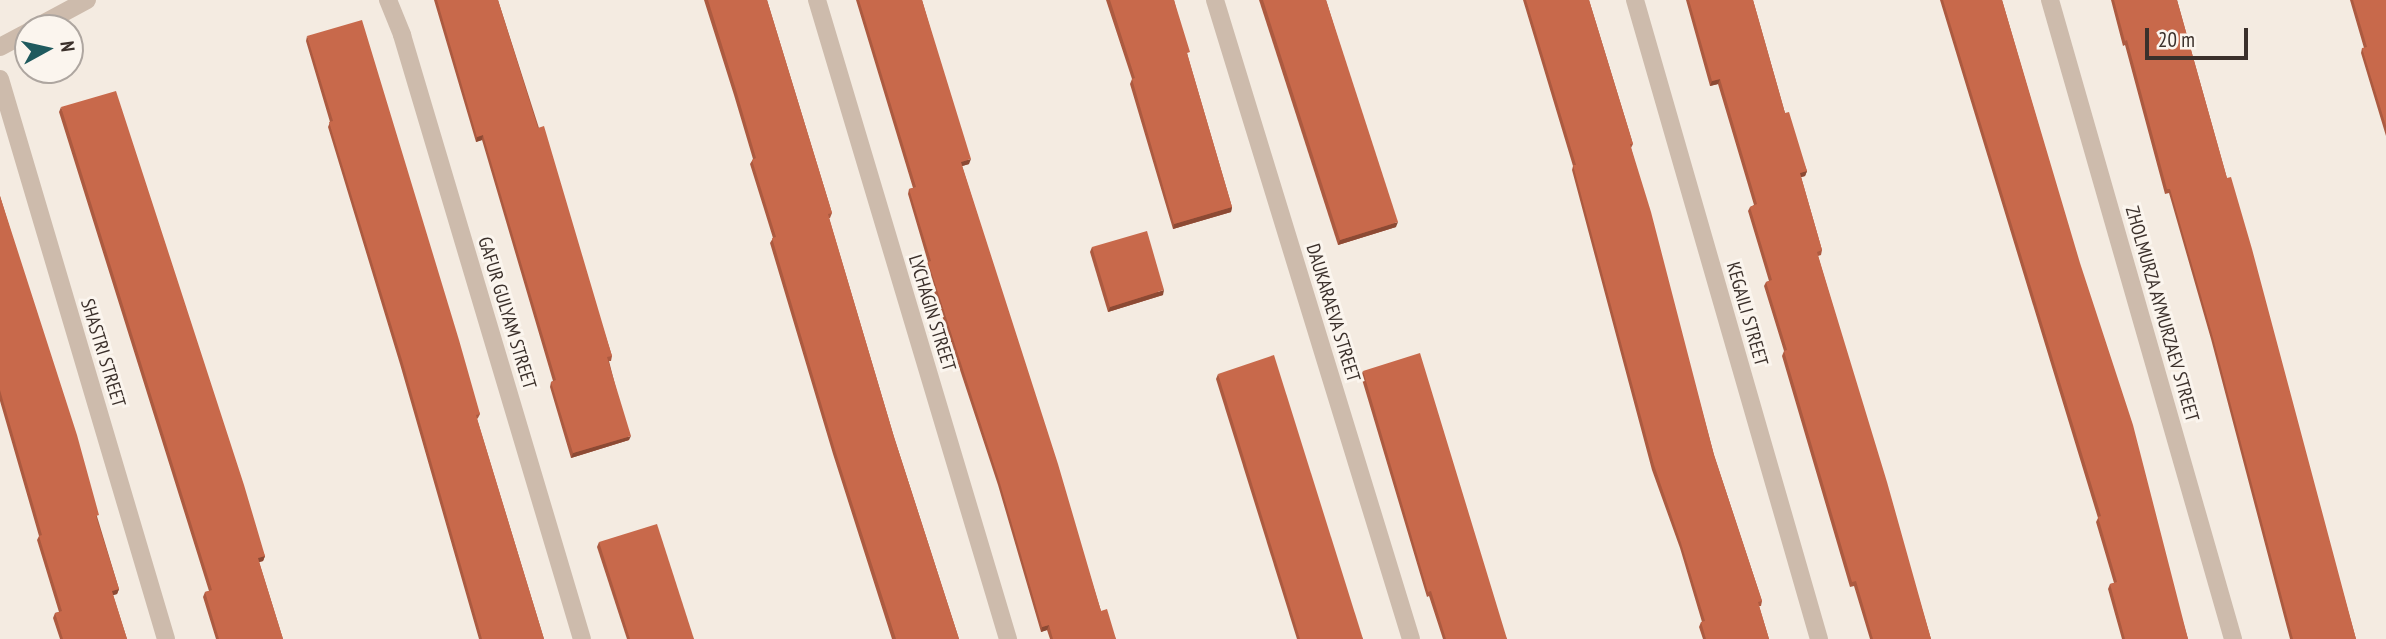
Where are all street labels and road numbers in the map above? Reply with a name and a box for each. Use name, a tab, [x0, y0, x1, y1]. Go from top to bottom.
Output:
street label: ZHOLMURZA AYMURZAEV STREET	[2120, 203, 2204, 425]
street label: GAFUR GULYAM STREET	[473, 234, 541, 392]
street label: DAUKARAEVA STREET	[1301, 241, 1365, 385]
street label: LYCHAGIN STREET	[904, 252, 960, 374]
street label: KEGAILI STREET	[1721, 259, 1773, 369]
street label: SHASTRI STREET	[76, 296, 130, 410]

